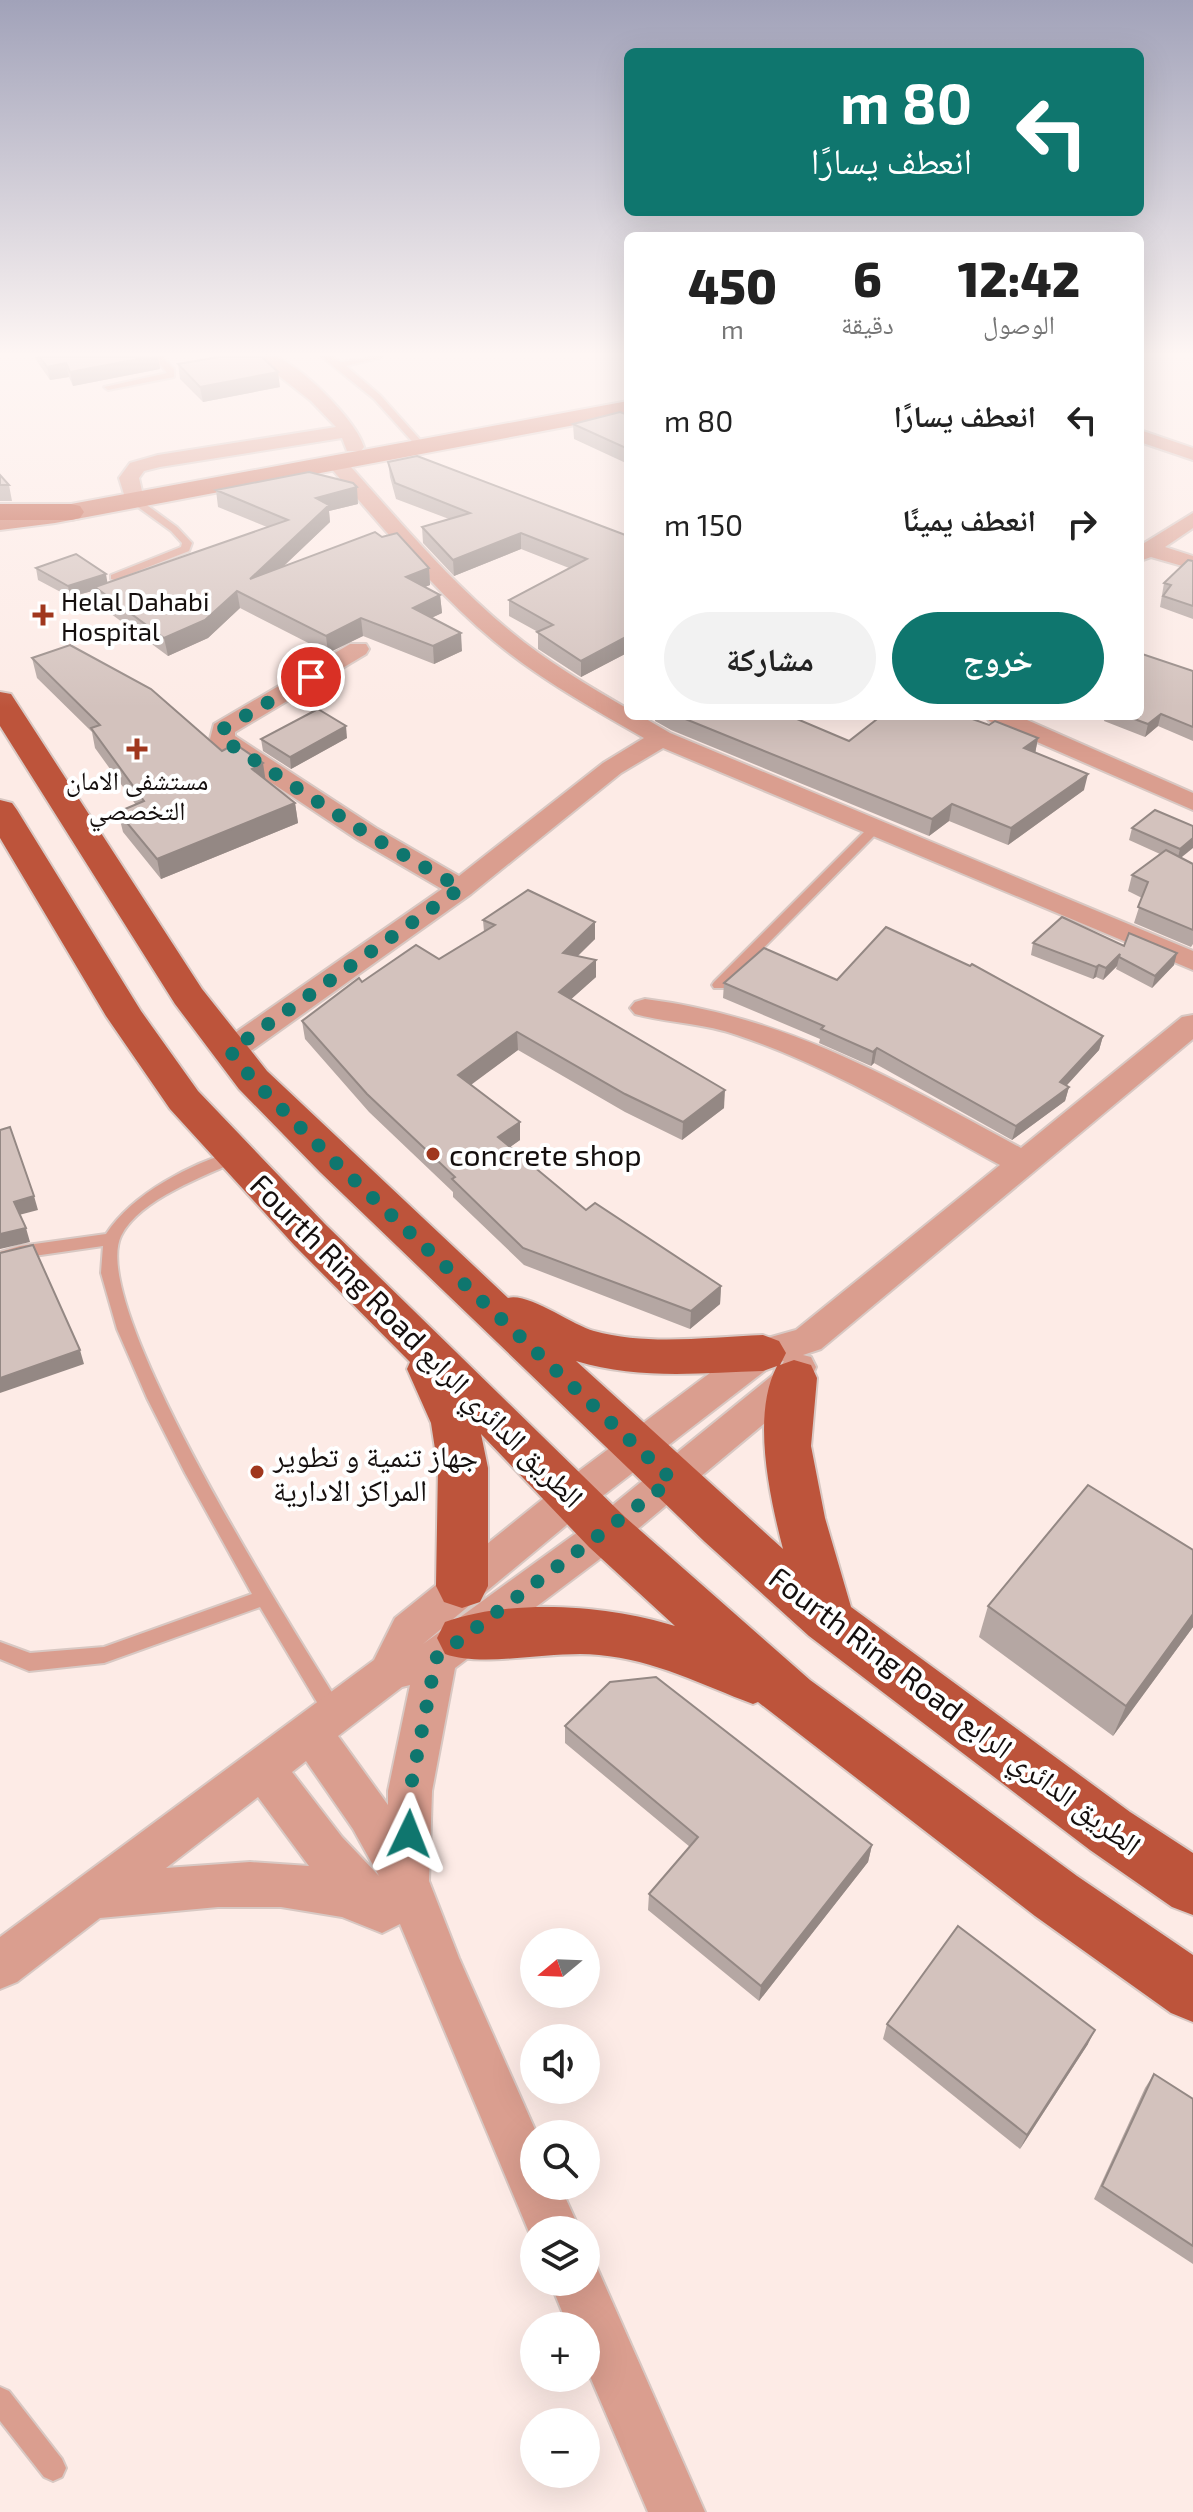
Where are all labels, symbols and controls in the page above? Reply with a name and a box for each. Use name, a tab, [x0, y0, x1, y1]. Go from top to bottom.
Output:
text: 80 m	[840, 68, 972, 135]
icon: left	[1000, 80, 1104, 184]
text: انعطف يسارًا	[811, 138, 972, 181]
text: 6	[853, 249, 882, 307]
text: 12:42	[958, 249, 1080, 307]
text: 450	[688, 256, 777, 314]
text: دقيقة	[841, 308, 894, 339]
text: الوصول	[983, 308, 1055, 339]
text: m	[721, 313, 744, 344]
text: انعطف يسارًا	[894, 397, 1036, 433]
icon: left	[1060, 398, 1104, 442]
text: 80 m	[664, 402, 733, 438]
text: انعطف يمينًا	[902, 501, 1036, 537]
icon: right	[1060, 502, 1104, 546]
text: 150 m	[664, 506, 743, 542]
place label: Helal Dahabi Hospital	[61, 585, 209, 646]
marker: Helal Dahabi Hospital	[32, 604, 54, 626]
button: مشاركة	[664, 612, 876, 704]
button: خروج	[892, 612, 1104, 704]
pin	[277, 643, 345, 711]
icon: arrive	[289, 655, 333, 699]
marker: مستشفى الامان التخصصي	[126, 738, 148, 760]
place label: مستشفى الامان التخصصي	[66, 764, 208, 831]
place label: concrete shop	[449, 1136, 642, 1172]
marker: concrete shop	[424, 1145, 442, 1163]
street label: Fourth Ring Road الطريق الدائري الرابع	[238, 1166, 592, 1520]
place label: جهاز تنمية و تطوير المراكز الادارية	[272, 1437, 478, 1508]
marker: جهاز تنمية و تطوير المراكز الادارية	[248, 1463, 266, 1481]
street label: Fourth Ring Road الطريق الدائري الرابع	[758, 1558, 1149, 1868]
position arrow	[367, 1792, 451, 1876]
north arrow	[520, 1928, 600, 2008]
map controls	[520, 1928, 600, 2488]
button: sound	[520, 2024, 600, 2104]
button: search	[520, 2120, 600, 2200]
button: layers	[520, 2216, 600, 2296]
button: +	[520, 2312, 600, 2392]
button: −	[520, 2408, 600, 2488]

